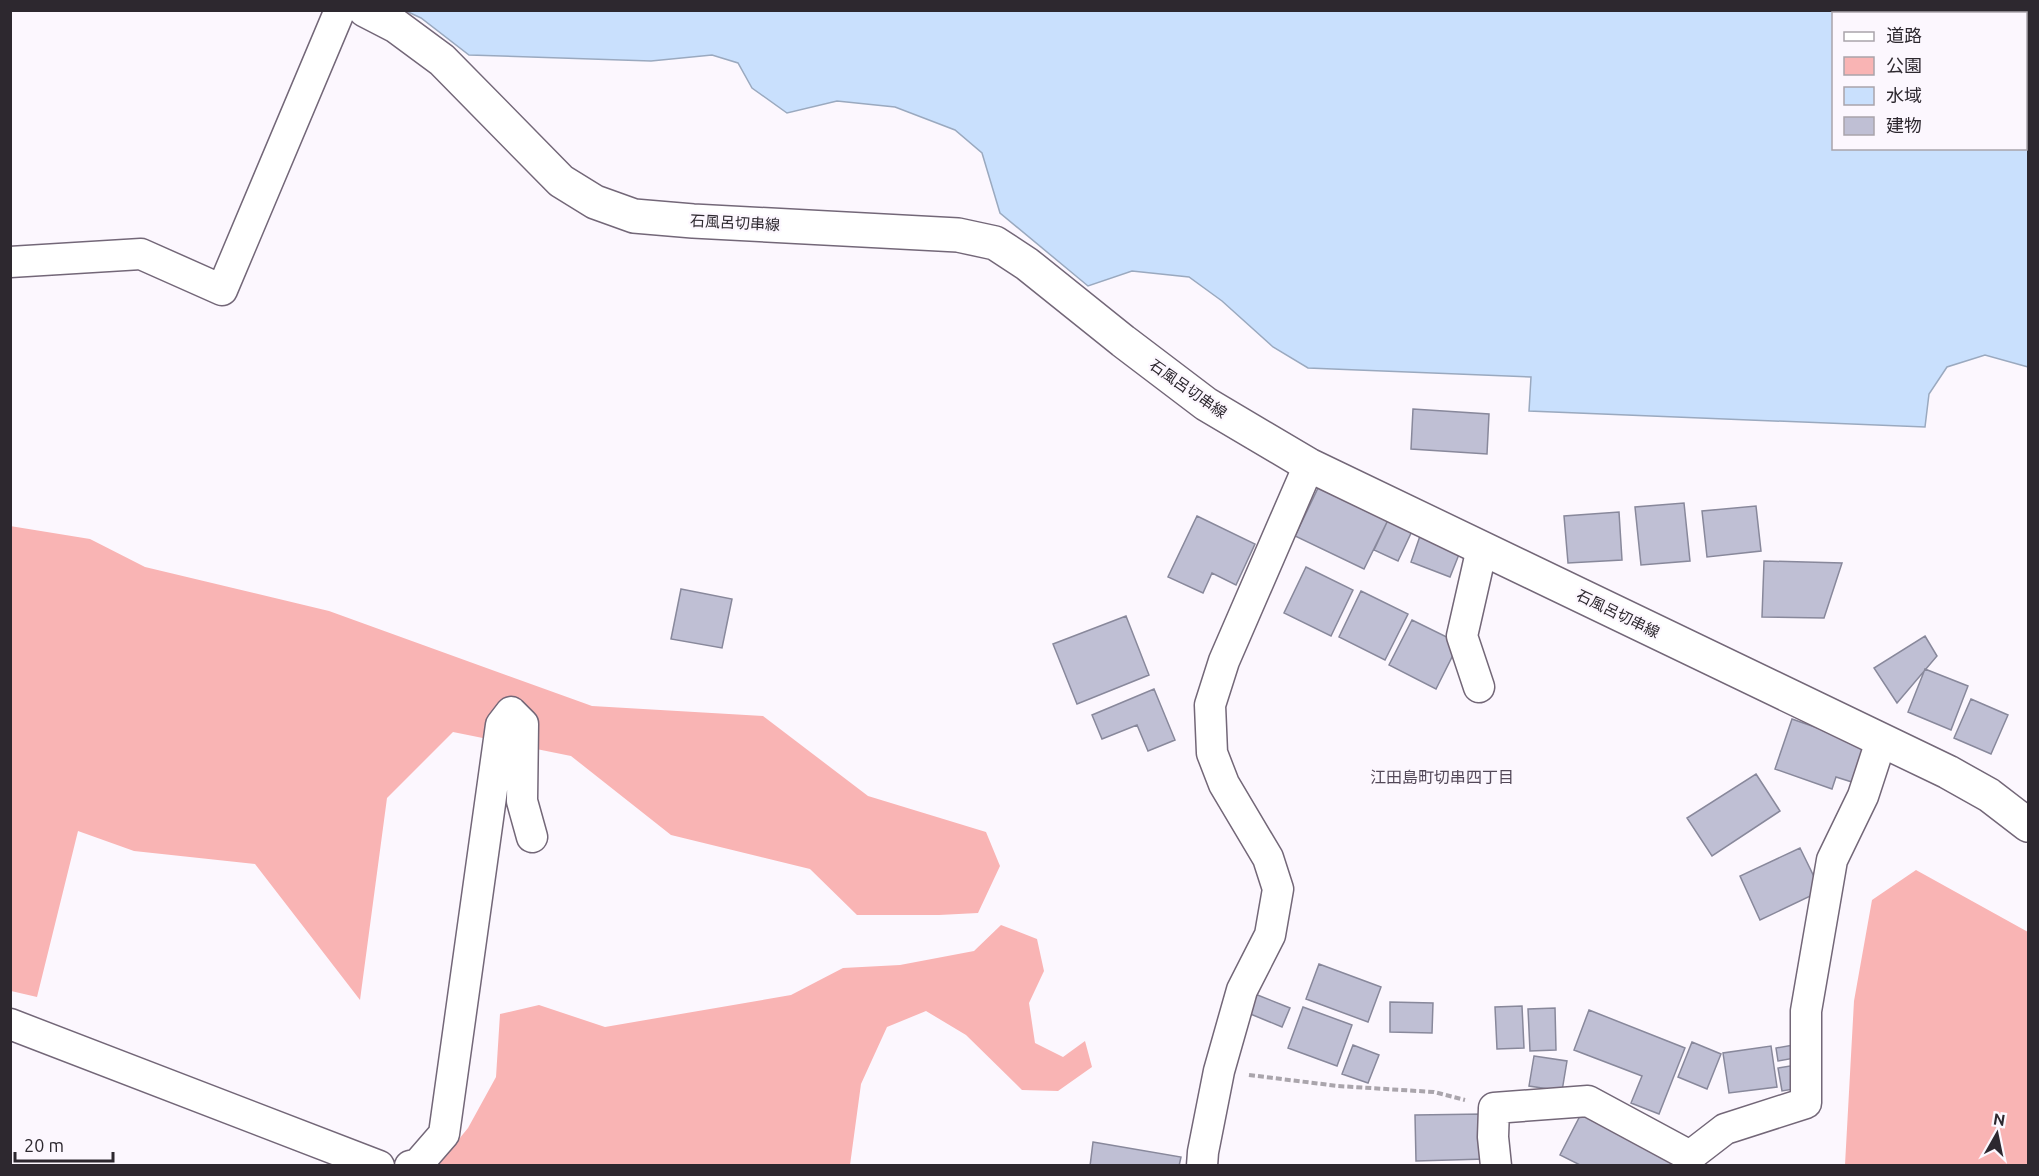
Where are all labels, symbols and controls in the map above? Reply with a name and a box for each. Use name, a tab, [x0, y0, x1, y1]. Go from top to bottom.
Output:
legend	[1832, 12, 2027, 150]
text: 道路	[1886, 25, 1922, 45]
text: 公園	[1886, 55, 1922, 75]
text: 水域	[1886, 85, 1922, 105]
text: 建物	[1886, 115, 1922, 135]
street label: 石風呂切串線	[690, 212, 780, 233]
street label: 石風呂切串線	[1147, 356, 1230, 421]
street label: 石風呂切串線	[1574, 586, 1662, 641]
district label: 江田島町切串四丁目	[1370, 768, 1514, 786]
north arrow	[1967, 1104, 2027, 1164]
text: N	[1992, 1109, 2007, 1129]
scale bar	[15, 1125, 112, 1163]
text: 20 m	[24, 1135, 64, 1155]

